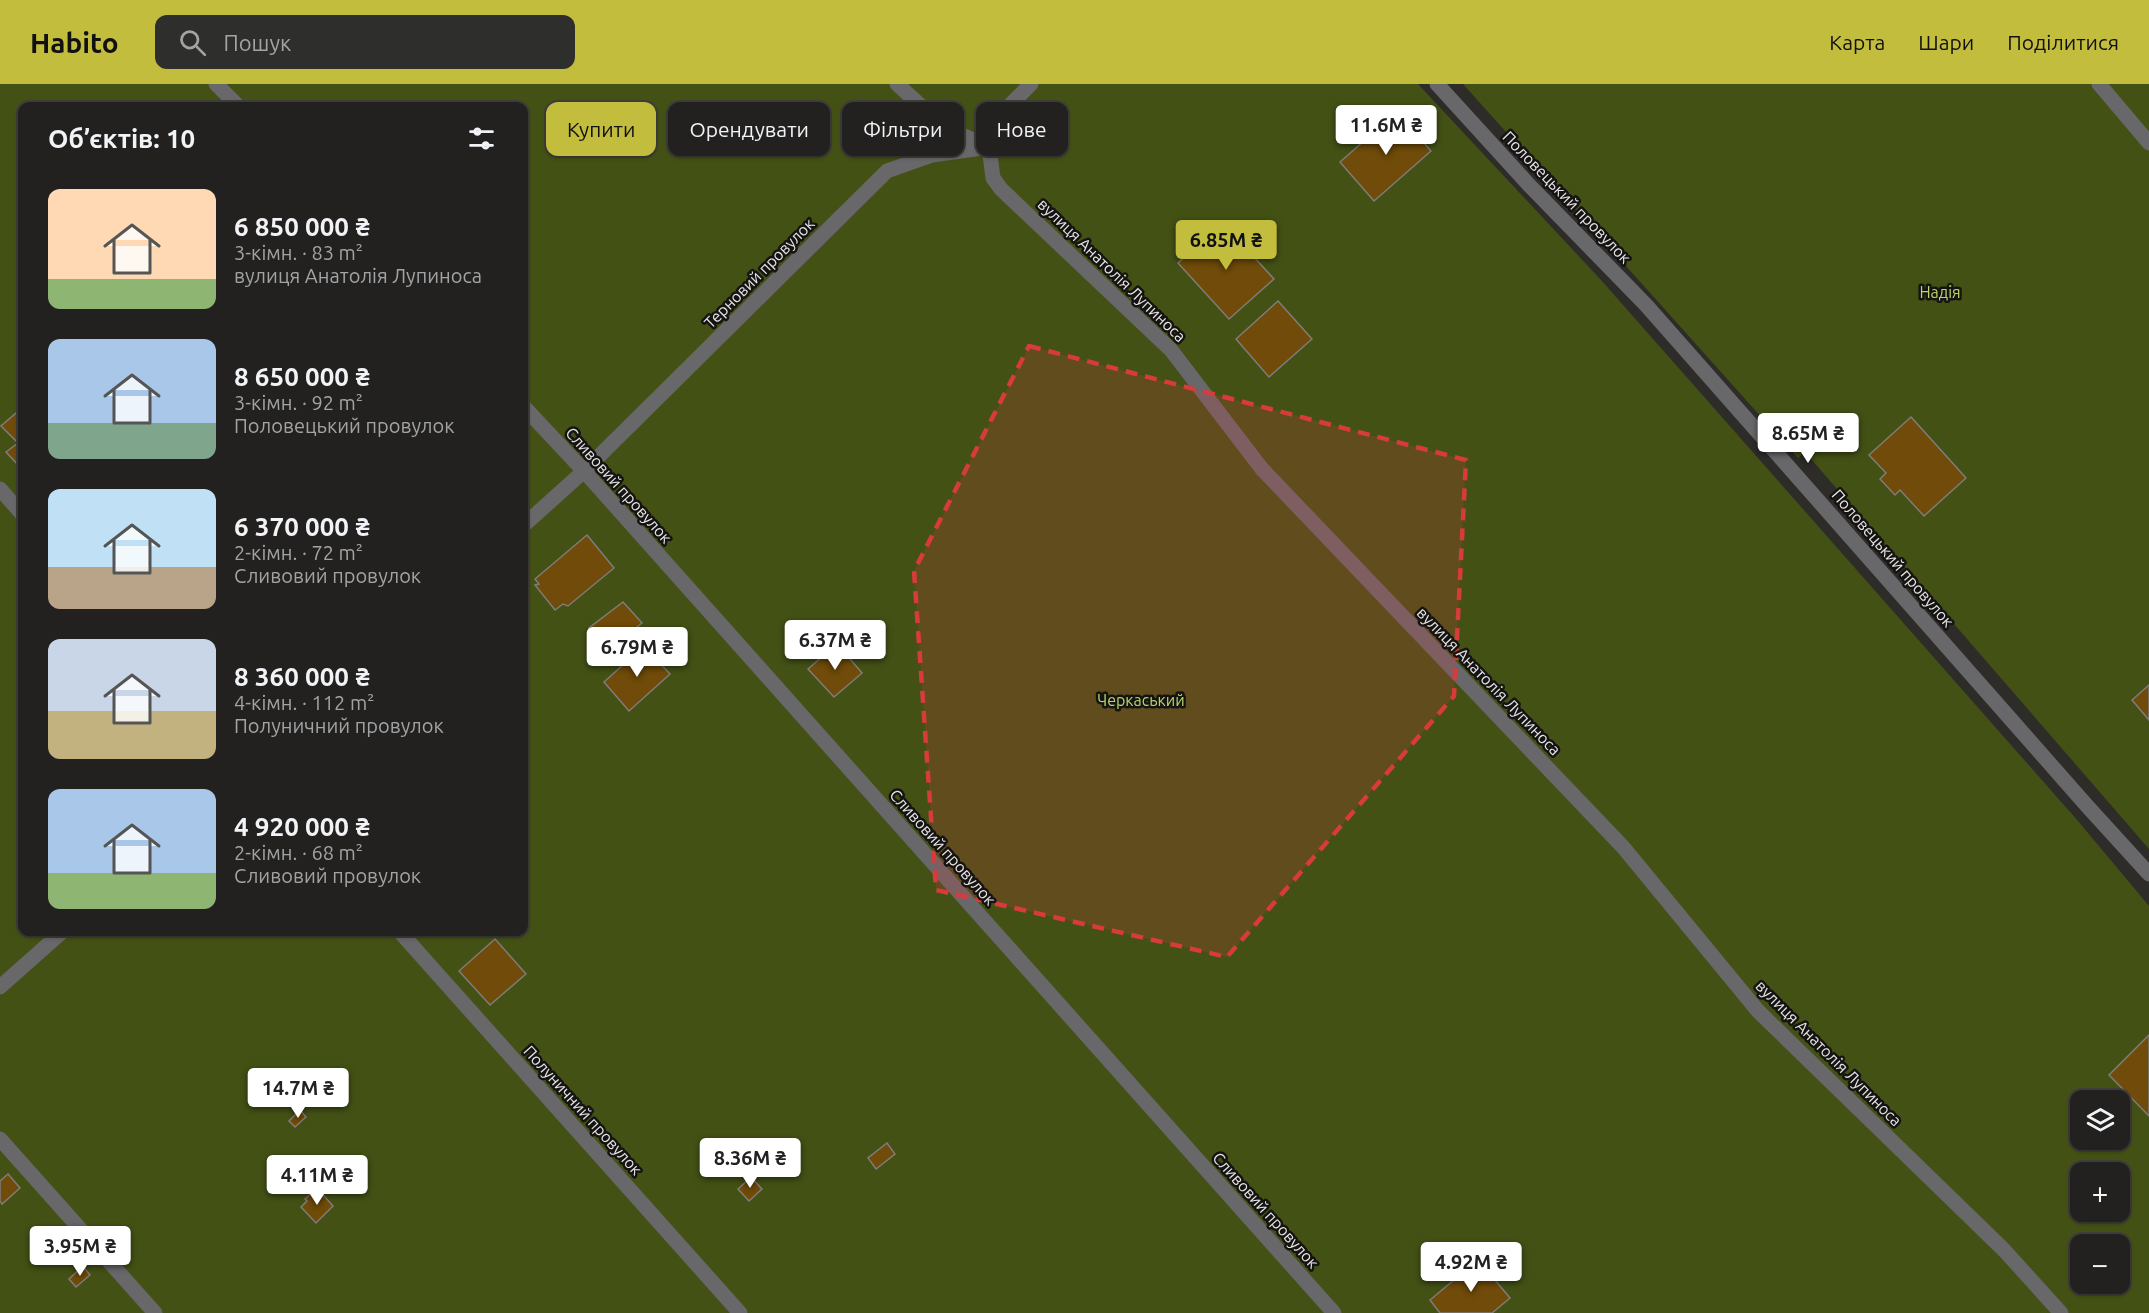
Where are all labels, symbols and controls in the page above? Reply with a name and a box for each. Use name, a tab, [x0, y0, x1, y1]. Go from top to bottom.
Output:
search box	[155, 15, 575, 69]
icon: search	[176, 26, 209, 59]
text: Habito	[30, 27, 119, 58]
text: Пошук	[224, 30, 291, 55]
text: Карта	[1829, 30, 1885, 54]
text: Шари	[1918, 30, 1974, 54]
text: Поділитися	[2007, 30, 2119, 54]
chip: Купити	[546, 102, 656, 156]
chip: Орендувати	[668, 102, 830, 156]
chip: Фільтри	[842, 102, 964, 156]
chip: Нове	[976, 102, 1068, 156]
pin: 11.6M ₴	[1331, 105, 1441, 156]
text: 11.6M ₴	[1350, 113, 1422, 136]
icon: filters	[465, 122, 498, 155]
text: Об’єктів: 10	[48, 124, 195, 153]
street label: Половецький провулок	[1499, 127, 1635, 267]
street label: вулиця Анатолія Лупиноса	[1034, 195, 1190, 345]
text: 6 850 000 ₴	[234, 212, 370, 241]
icon: home	[96, 213, 168, 285]
street label: Терновий провулок	[700, 214, 818, 332]
pin: 6.85M ₴	[1171, 220, 1281, 271]
text: 6.85M ₴	[1190, 228, 1262, 251]
text: 3-кімн. · 83 m²	[234, 241, 363, 264]
text: вулиця Анатолія Лупиноса	[234, 264, 482, 287]
park label: Надія	[1919, 283, 1961, 301]
text: 8 650 000 ₴	[234, 362, 370, 391]
icon: home	[96, 363, 168, 435]
text: 3-кімн. · 92 m²	[234, 391, 363, 414]
pin: 8.65M ₴	[1753, 413, 1863, 464]
text: Половецький провулок	[234, 414, 454, 437]
text: 8.65M ₴	[1772, 421, 1844, 444]
street label: Сливовий провулок	[562, 423, 676, 547]
street label: Половецький провулок	[1828, 486, 1958, 630]
text: 6 370 000 ₴	[234, 512, 370, 541]
icon: home	[96, 513, 168, 585]
text: 2-кімн. · 72 m²	[234, 541, 363, 564]
text: Сливовий провулок	[234, 564, 421, 587]
street label: вулиця Анатолія Лупиноса	[1414, 603, 1564, 759]
pin: 6.37M ₴	[780, 620, 890, 671]
pin: 6.79M ₴	[582, 627, 692, 678]
text: 6.37M ₴	[799, 628, 871, 651]
text: 6.79M ₴	[601, 635, 673, 658]
text: 8 360 000 ₴	[234, 662, 370, 691]
icon: home	[96, 663, 168, 735]
text: 4-кімн. · 112 m²	[234, 691, 374, 714]
park label: Черкаський	[1097, 691, 1185, 709]
text: Полуничний провулок	[234, 714, 444, 737]
street label: Сливовий провулок	[886, 785, 1000, 909]
text: 4 920 000 ₴	[234, 812, 370, 841]
icon: home	[96, 813, 168, 885]
text: 2-кімн. · 68 m²	[234, 841, 363, 864]
text: Сливовий провулок	[234, 864, 421, 887]
street label: вулиця Анатолія Лупиноса	[1752, 976, 1906, 1130]
street label: Полуничний провулок	[520, 1042, 646, 1178]
pin: 14.7M ₴	[243, 1068, 353, 1119]
text: 14.7M ₴	[262, 1076, 334, 1099]
map controls	[2070, 1090, 2130, 1294]
button: layers	[2070, 1090, 2130, 1150]
pin: 8.36M ₴	[695, 1138, 805, 1189]
text: 8.36M ₴	[714, 1146, 786, 1169]
street label: Сливовий провулок	[1209, 1148, 1323, 1272]
pin: 4.11M ₴	[262, 1155, 372, 1206]
button: +	[2070, 1162, 2130, 1222]
text: 4.11M ₴	[281, 1163, 353, 1186]
pin: 3.95M ₴	[25, 1226, 135, 1277]
text: 3.95M ₴	[44, 1234, 116, 1257]
button: −	[2070, 1234, 2130, 1294]
pin: 4.92M ₴	[1416, 1242, 1526, 1293]
text: 4.92M ₴	[1435, 1250, 1507, 1273]

